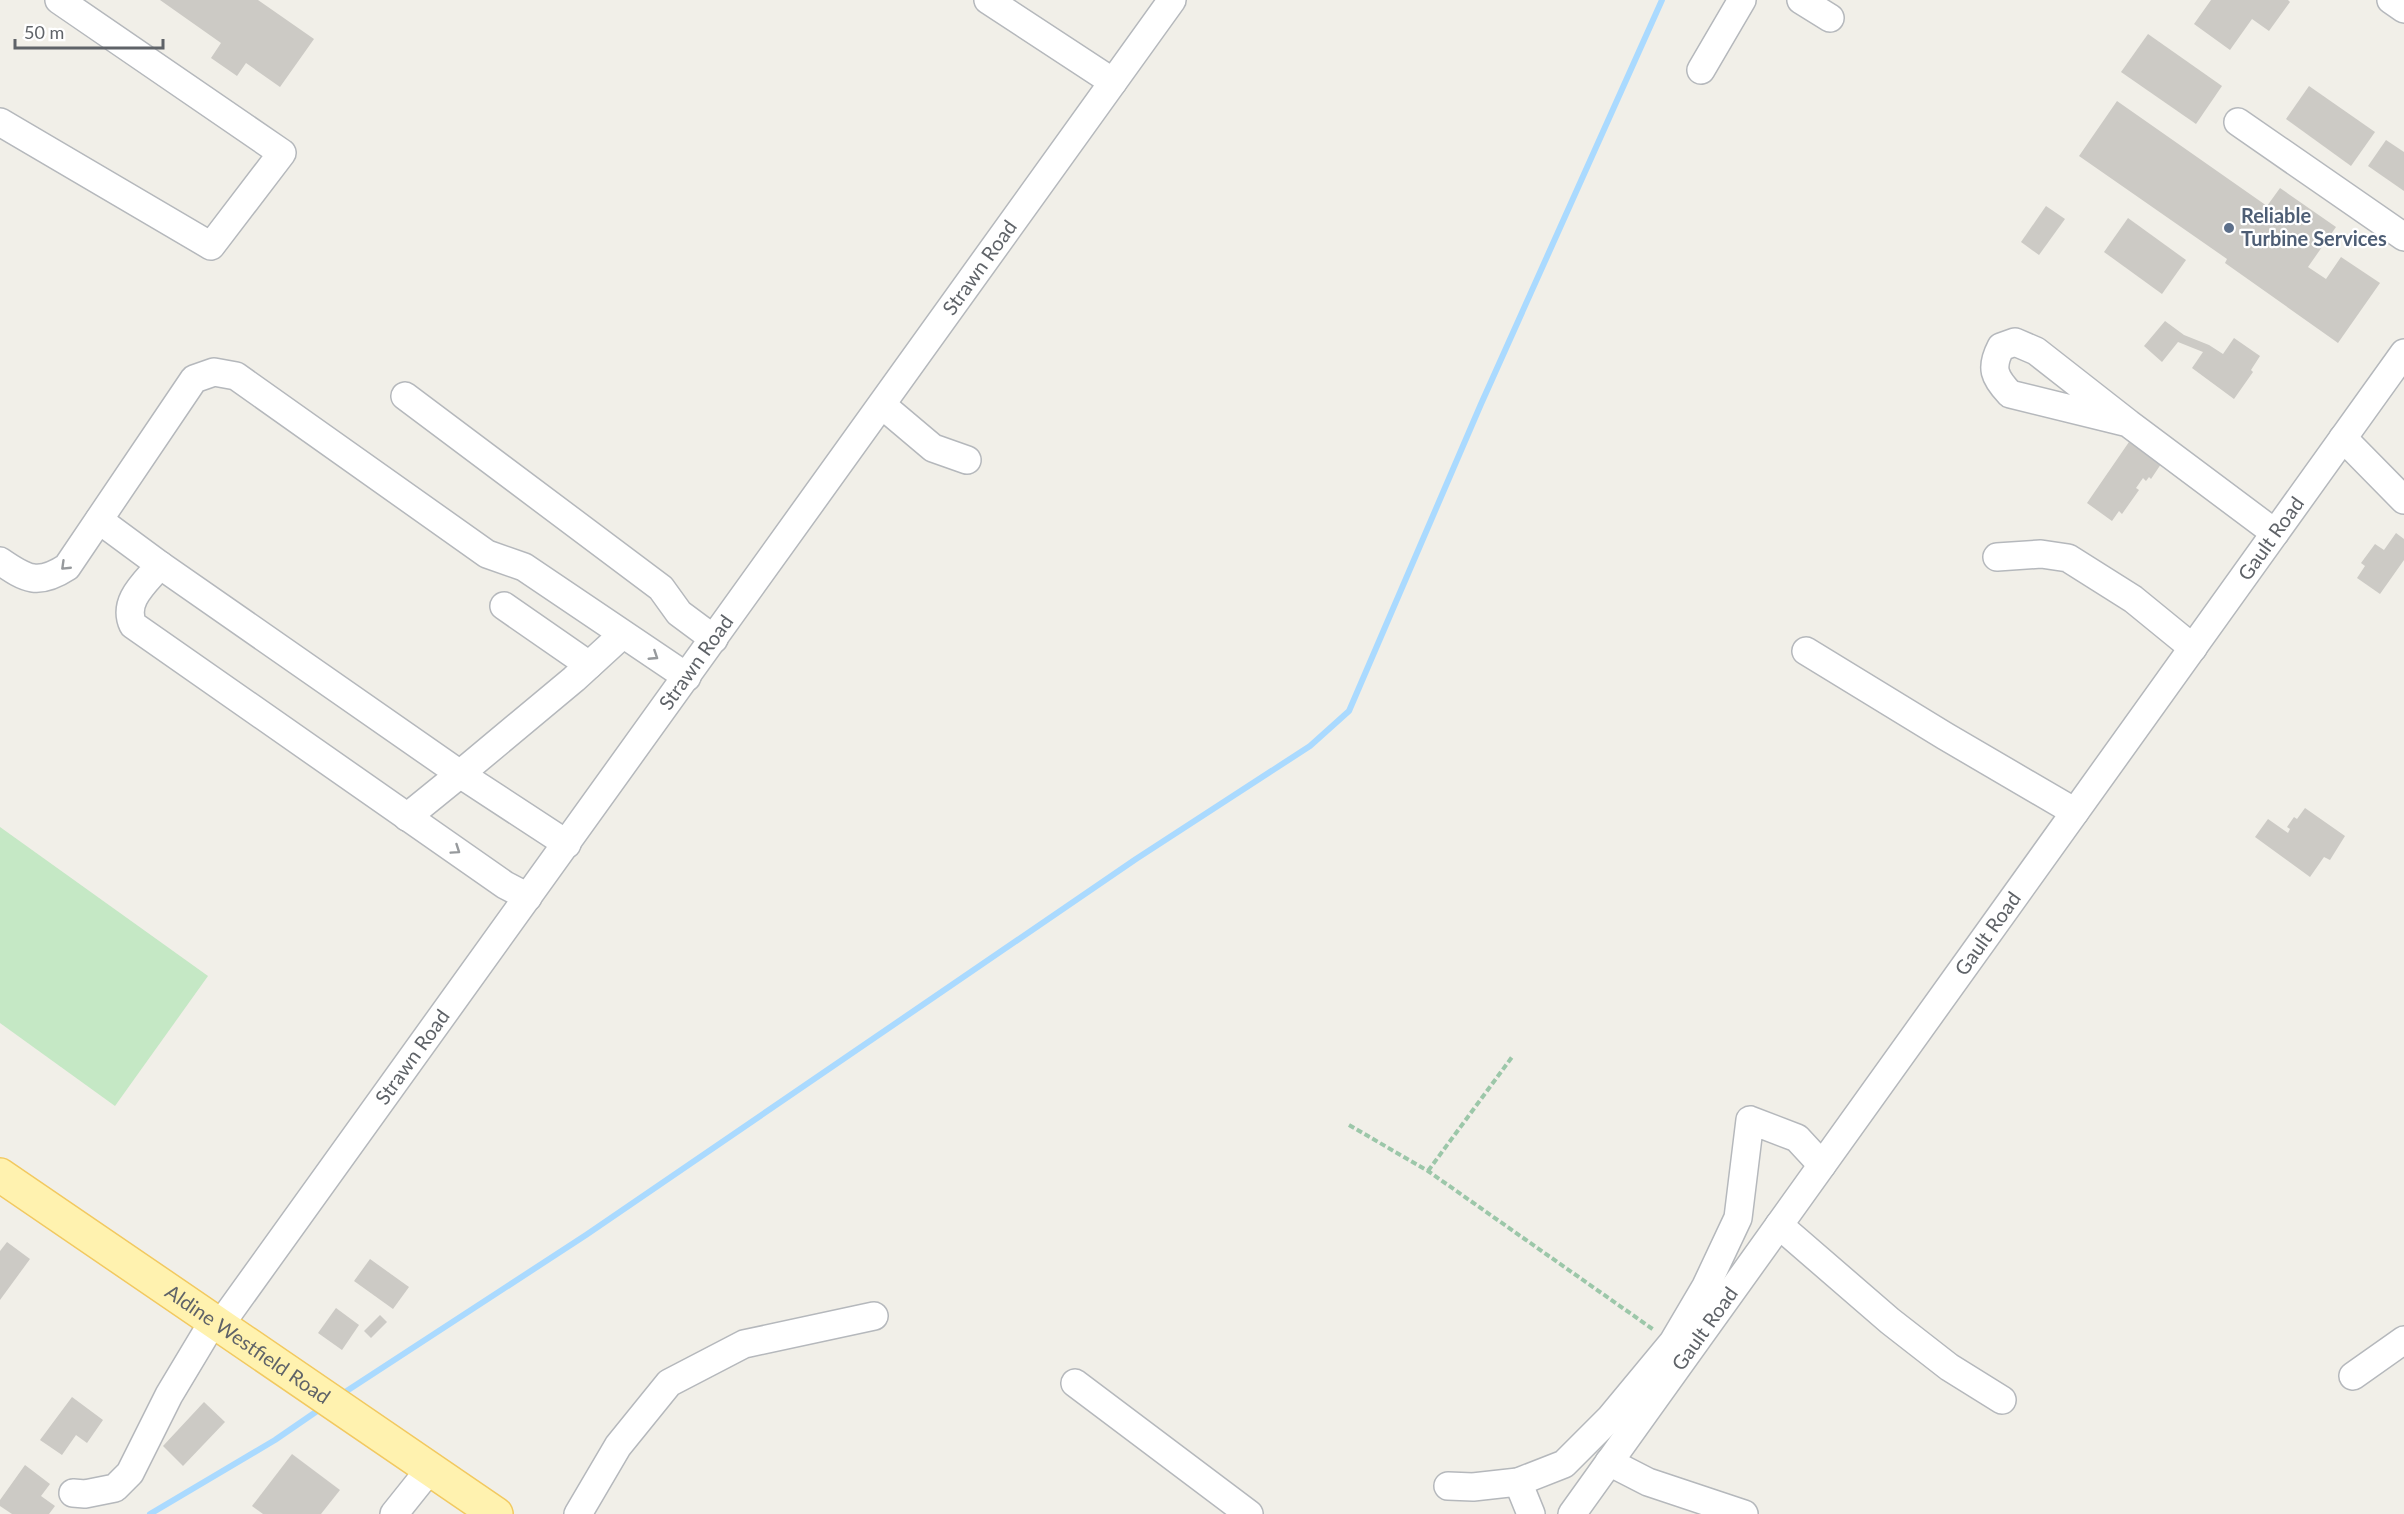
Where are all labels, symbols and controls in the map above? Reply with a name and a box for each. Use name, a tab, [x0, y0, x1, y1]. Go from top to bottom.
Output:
scale bar	[15, 12, 164, 50]
text: 50 m	[24, 21, 64, 43]
place label: Reliable Turbine Services	[2241, 203, 2387, 250]
street label: Strawn Road	[937, 215, 1021, 319]
marker: Reliable Turbine Services	[2222, 221, 2236, 235]
street label: Gault Road	[2232, 492, 2308, 584]
one-way arrow	[61, 559, 72, 570]
street label: Strawn Road	[653, 610, 737, 714]
one-way arrow	[648, 648, 659, 659]
one-way arrow	[449, 843, 460, 854]
street label: Gault Road	[1949, 887, 2025, 980]
street label: Strawn Road	[370, 1004, 454, 1108]
street label: Aldine Westfield Road	[161, 1279, 335, 1408]
street label: Gault Road	[1666, 1282, 1742, 1375]

